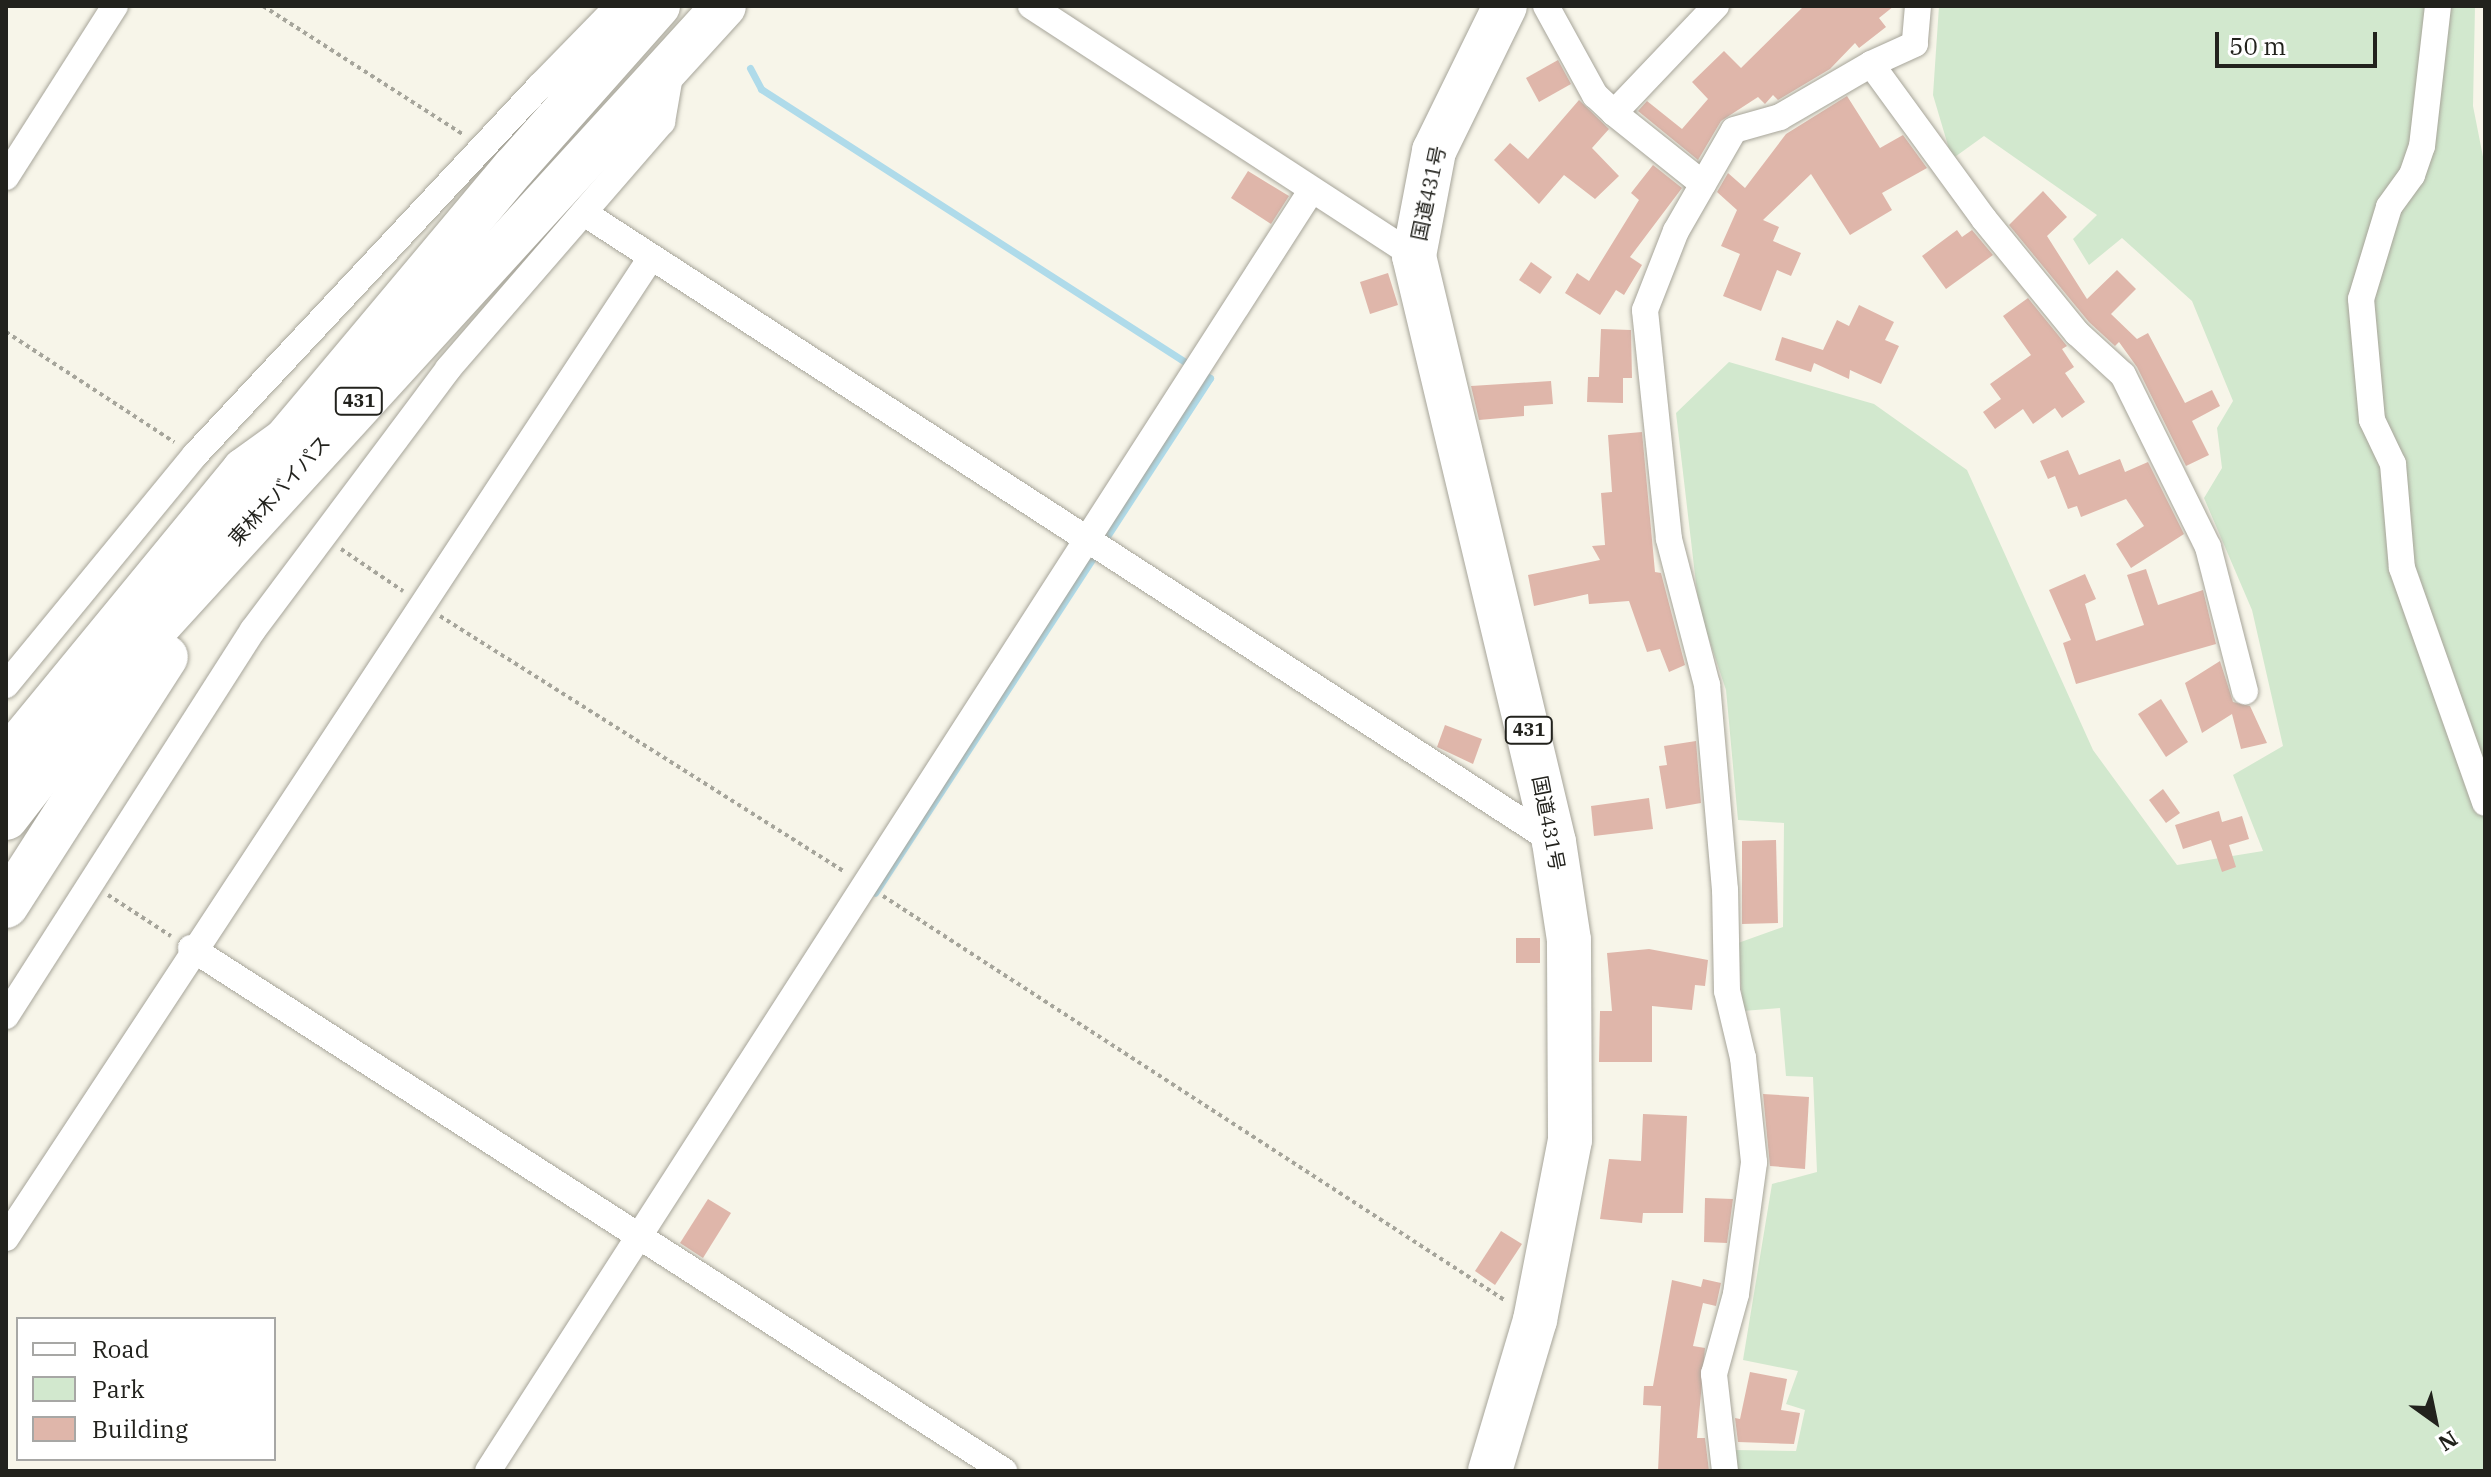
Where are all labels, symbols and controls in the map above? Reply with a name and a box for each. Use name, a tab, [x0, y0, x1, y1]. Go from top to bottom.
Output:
scale bar	[2219, 16, 2381, 66]
text: 50 m	[2229, 30, 2286, 62]
street label: 国道431号	[1406, 144, 1450, 242]
road number: 431	[333, 387, 385, 415]
street label: 東林木バイパス	[223, 430, 335, 550]
road number: 431	[1503, 716, 1555, 744]
street label: 国道431号	[1528, 774, 1570, 872]
legend	[16, 1317, 276, 1461]
text: Road	[92, 1333, 149, 1365]
text: Park	[92, 1373, 144, 1405]
north arrow	[2395, 1381, 2475, 1461]
text: Building	[92, 1413, 188, 1445]
text: N	[2433, 1425, 2464, 1458]

